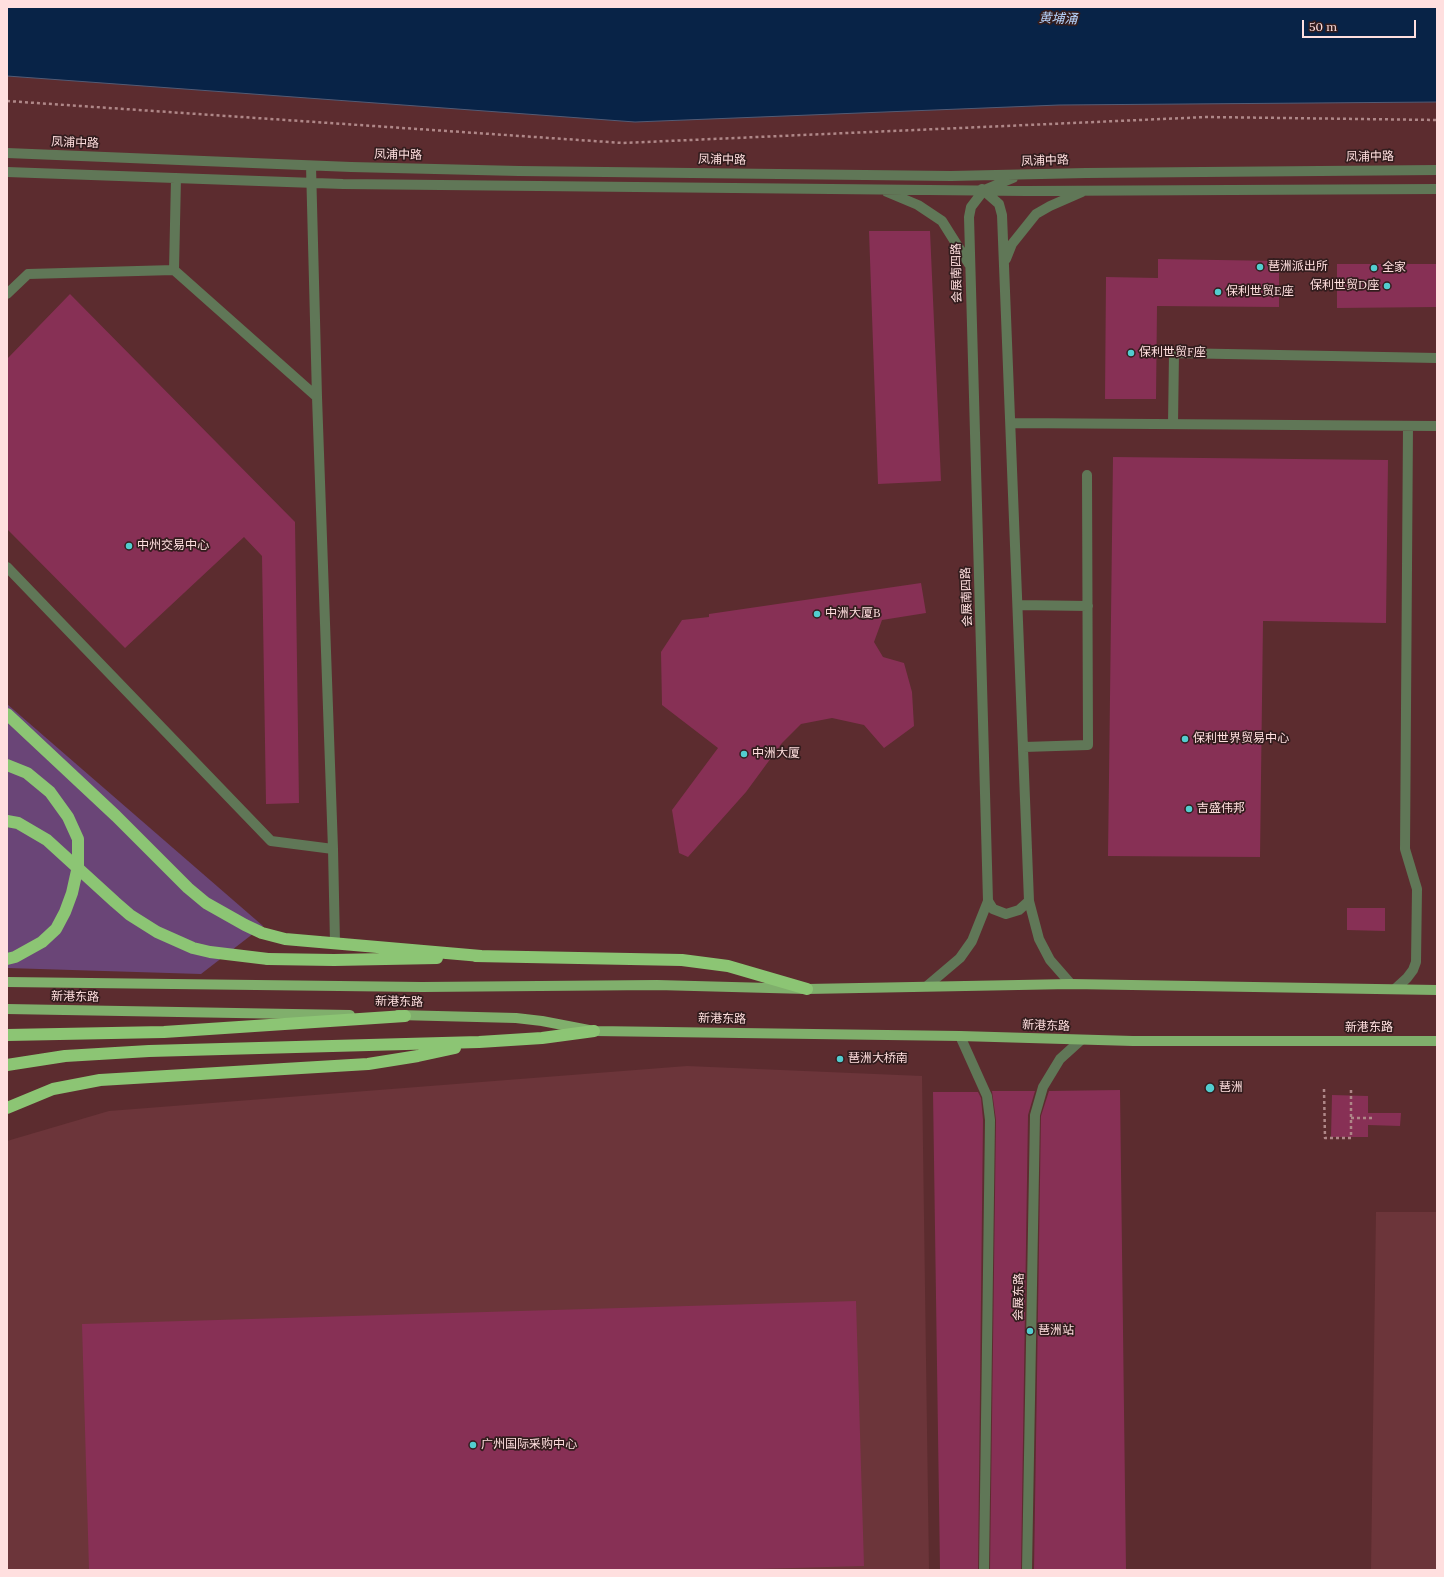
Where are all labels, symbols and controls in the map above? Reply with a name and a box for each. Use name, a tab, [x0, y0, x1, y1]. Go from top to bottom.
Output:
water label: 黄埔涌	[1038, 11, 1078, 27]
scale bar	[1304, 12, 1418, 38]
text: 50 m	[1309, 19, 1337, 34]
street label: 凤浦中路	[51, 135, 99, 151]
street label: 凤浦中路	[374, 147, 422, 163]
street label: 凤浦中路	[1346, 149, 1394, 165]
street label: 凤浦中路	[698, 152, 746, 168]
street label: 凤浦中路	[1021, 153, 1069, 169]
street label: 会展南四路	[949, 243, 965, 303]
place label: 琶洲派出所	[1268, 260, 1328, 274]
place label: 全家	[1382, 261, 1406, 275]
marker: 琶洲派出所	[1255, 262, 1265, 272]
marker: 全家	[1369, 263, 1379, 273]
place label: 保利世贸D座	[1310, 279, 1379, 293]
marker: 保利世贸D座	[1382, 281, 1392, 291]
place label: 保利世贸E座	[1226, 285, 1293, 299]
marker: 保利世贸E座	[1213, 287, 1223, 297]
place label: 保利世贸F座	[1139, 346, 1206, 360]
marker: 保利世贸F座	[1126, 348, 1136, 358]
place label: 中州交易中心	[137, 539, 209, 553]
marker: 中州交易中心	[124, 541, 134, 551]
street label: 会展南四路	[959, 567, 975, 627]
place label: 中洲大厦B	[825, 607, 880, 621]
marker: 中洲大厦B	[812, 609, 822, 619]
place label: 保利世界贸易中心	[1193, 732, 1289, 746]
marker: 保利世界贸易中心	[1180, 734, 1190, 744]
place label: 中洲大厦	[752, 747, 800, 761]
marker: 中洲大厦	[739, 749, 749, 759]
place label: 吉盛伟邦	[1197, 802, 1245, 816]
marker: 吉盛伟邦	[1184, 804, 1194, 814]
street label: 新港东路	[51, 989, 99, 1005]
street label: 新港东路	[375, 994, 423, 1010]
street label: 新港东路	[698, 1011, 746, 1027]
street label: 新港东路	[1022, 1018, 1070, 1034]
street label: 新港东路	[1345, 1021, 1393, 1035]
place label: 琶洲大桥南	[848, 1052, 908, 1066]
marker: 琶洲大桥南	[835, 1054, 845, 1064]
place label: 琶洲	[1219, 1081, 1243, 1095]
marker: 琶洲	[1204, 1082, 1216, 1094]
street label: 会展东路	[1011, 1273, 1027, 1321]
place label: 琶洲站	[1038, 1324, 1074, 1338]
marker: 琶洲站	[1025, 1326, 1035, 1336]
place label: 广州国际采购中心	[481, 1438, 577, 1452]
marker: 广州国际采购中心	[468, 1440, 478, 1450]

